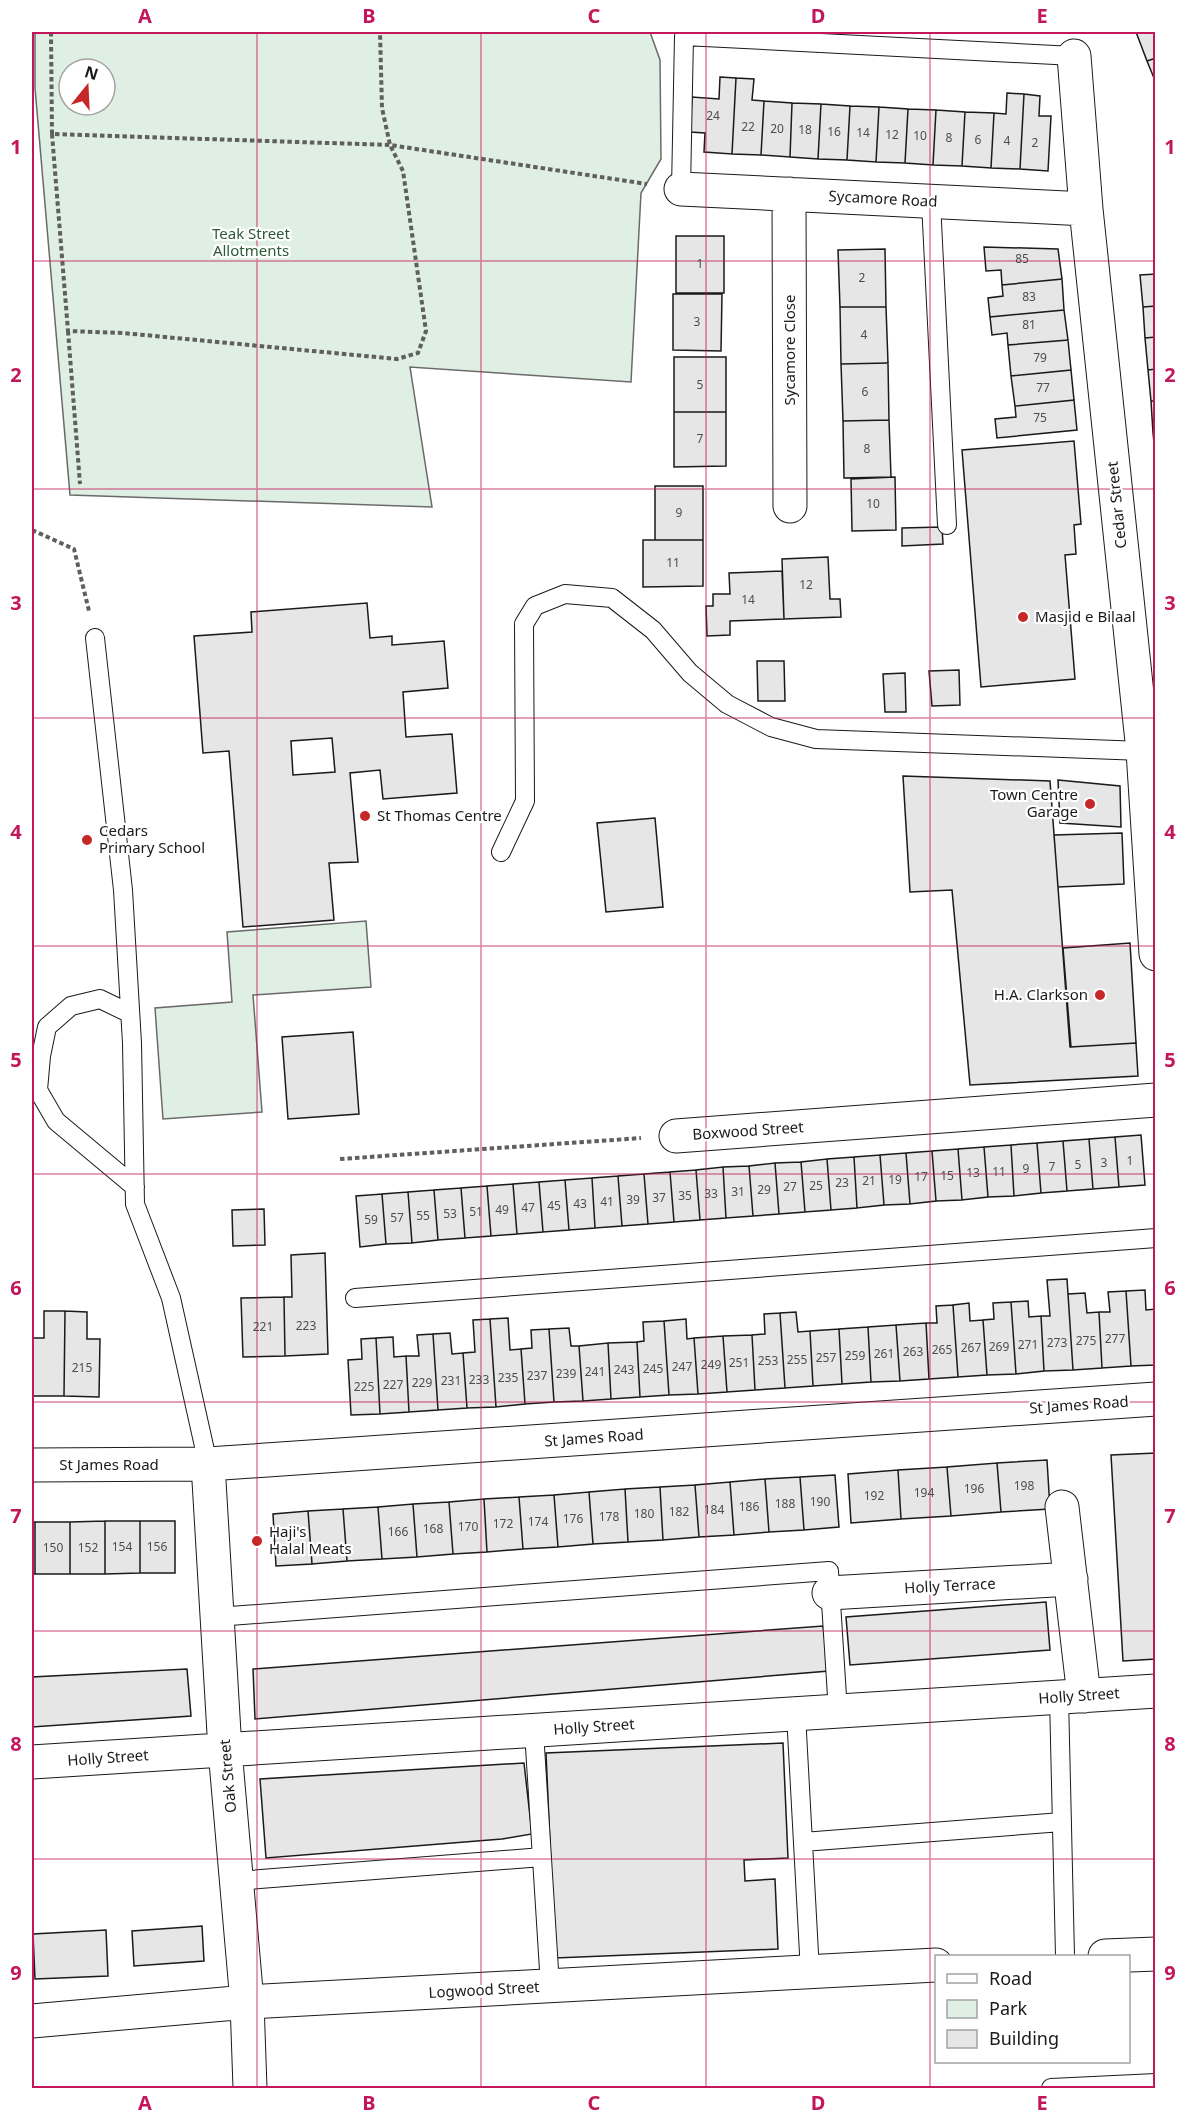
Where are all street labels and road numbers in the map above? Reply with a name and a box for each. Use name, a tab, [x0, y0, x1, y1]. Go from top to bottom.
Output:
street label: Sycamore Road	[828, 185, 938, 211]
street label: Sycamore Close	[779, 295, 799, 405]
street label: Cedar Street	[1101, 460, 1131, 550]
street label: Boxwood Street	[692, 1116, 805, 1144]
street label: St James Road	[1029, 1391, 1129, 1417]
street label: St James Road	[544, 1424, 644, 1450]
street label: St James Road	[59, 1454, 159, 1474]
street label: Holly Terrace	[904, 1573, 996, 1597]
street label: Holly Street	[1038, 1682, 1121, 1708]
street label: Holly Street	[553, 1713, 636, 1739]
street label: Oak Street	[214, 1738, 240, 1814]
street label: Holly Street	[67, 1744, 150, 1770]
street label: Logwood Street	[428, 1976, 541, 2002]

